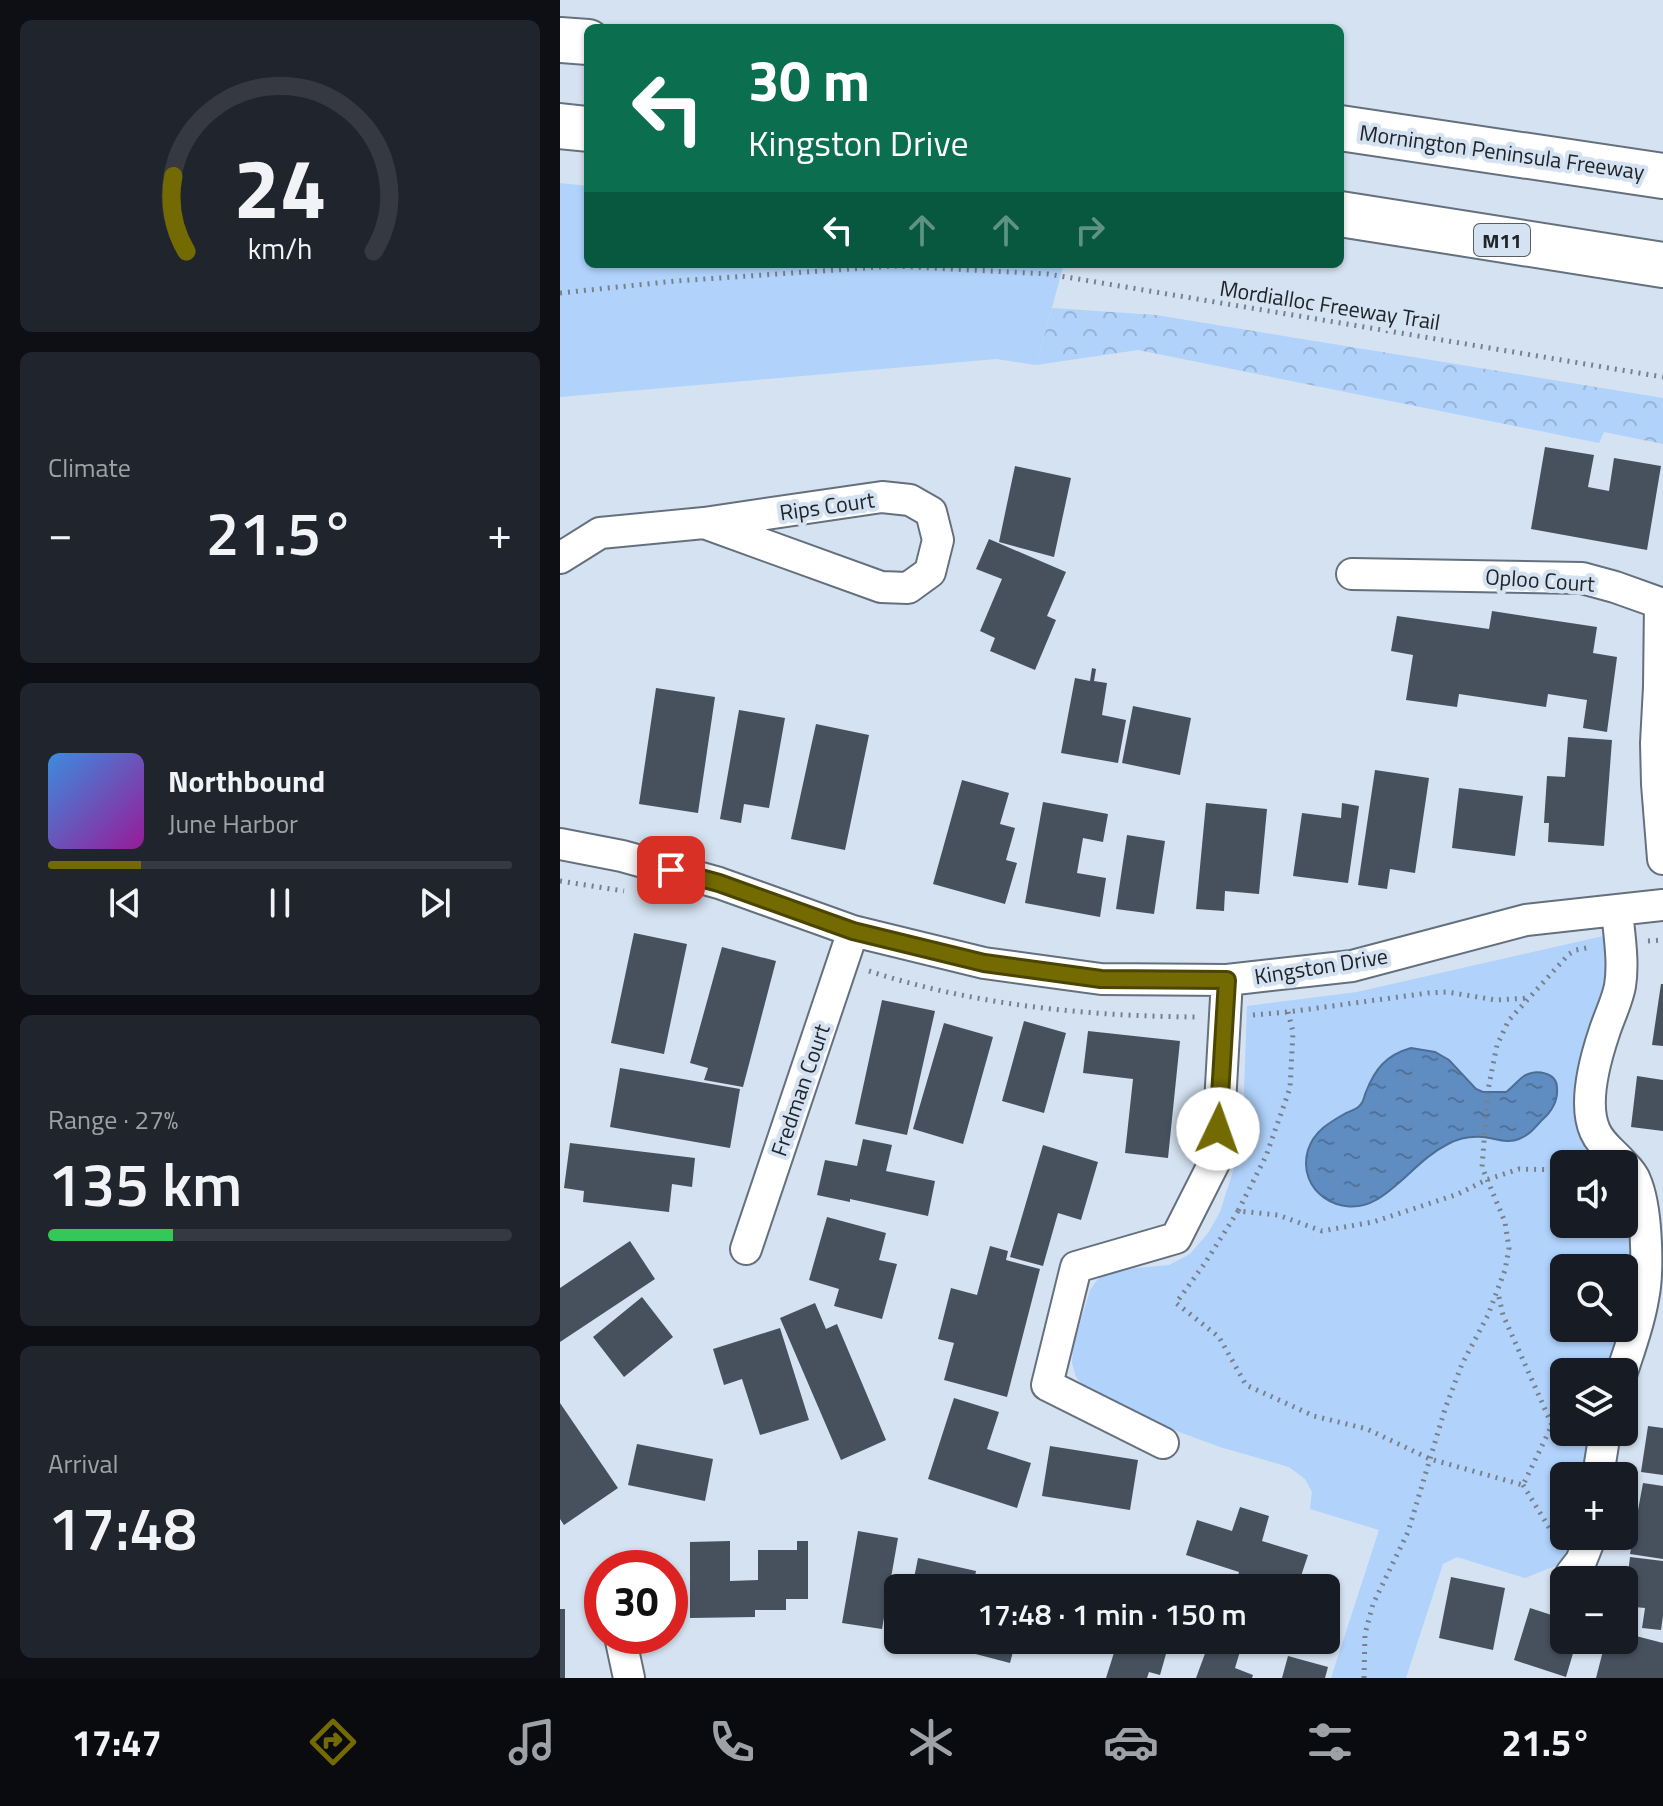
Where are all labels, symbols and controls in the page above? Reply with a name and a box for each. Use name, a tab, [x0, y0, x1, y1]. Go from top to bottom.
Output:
text: 30 m	[748, 38, 870, 123]
icon: left	[616, 56, 720, 160]
text: Kingston Drive	[748, 115, 969, 170]
street label: Mornington Peninsula Freeway	[1357, 115, 1647, 189]
text: 24	[233, 123, 327, 249]
icon: left	[816, 208, 860, 252]
icon: ahead	[900, 208, 944, 252]
icon: ahead	[984, 208, 1028, 252]
icon: right	[1068, 208, 1112, 252]
road number: M11	[1474, 224, 1530, 256]
text: km/h	[248, 227, 312, 270]
street label: Mordialloc Freeway Trail	[1217, 271, 1443, 339]
text: Climate	[48, 448, 131, 487]
street label: Rips Court	[777, 482, 877, 529]
text: 21.5°	[206, 487, 354, 578]
text: −	[48, 499, 73, 566]
text: +	[487, 499, 512, 566]
street label: Oploo Court	[1484, 559, 1596, 601]
text: Northbound	[168, 758, 325, 804]
text: June Harbor	[168, 804, 298, 843]
pin	[637, 836, 705, 904]
icon: arrive	[649, 848, 693, 892]
icon: previous	[103, 881, 147, 925]
icon: pause	[258, 881, 302, 925]
icon: next	[413, 881, 457, 925]
street label: Kingston Drive	[1252, 939, 1390, 993]
street label: Fredman Court	[762, 1019, 839, 1161]
position arrow	[1176, 1087, 1260, 1171]
text: Range · 27%	[48, 1100, 178, 1139]
text: 135 km	[48, 1138, 242, 1229]
map controls	[1550, 1150, 1638, 1654]
button: sound	[1550, 1150, 1638, 1238]
button: search	[1550, 1254, 1638, 1342]
button: layers	[1550, 1358, 1638, 1446]
text: Arrival	[48, 1444, 119, 1483]
button: +	[1550, 1462, 1638, 1550]
text: 17:48	[48, 1482, 197, 1573]
speed limit sign: 30	[584, 1550, 688, 1654]
button: −	[1550, 1566, 1638, 1654]
text: 17:48 · 1 min · 150 m	[977, 1591, 1247, 1637]
icon: directions	[305, 1714, 361, 1770]
icon: music	[504, 1714, 560, 1770]
icon: phone	[704, 1714, 760, 1770]
icon: climate	[903, 1714, 959, 1770]
icon: car	[1103, 1714, 1159, 1770]
icon: filters	[1302, 1714, 1358, 1770]
text: 17:47	[72, 1715, 162, 1770]
text: 21.5°	[1501, 1715, 1591, 1770]

